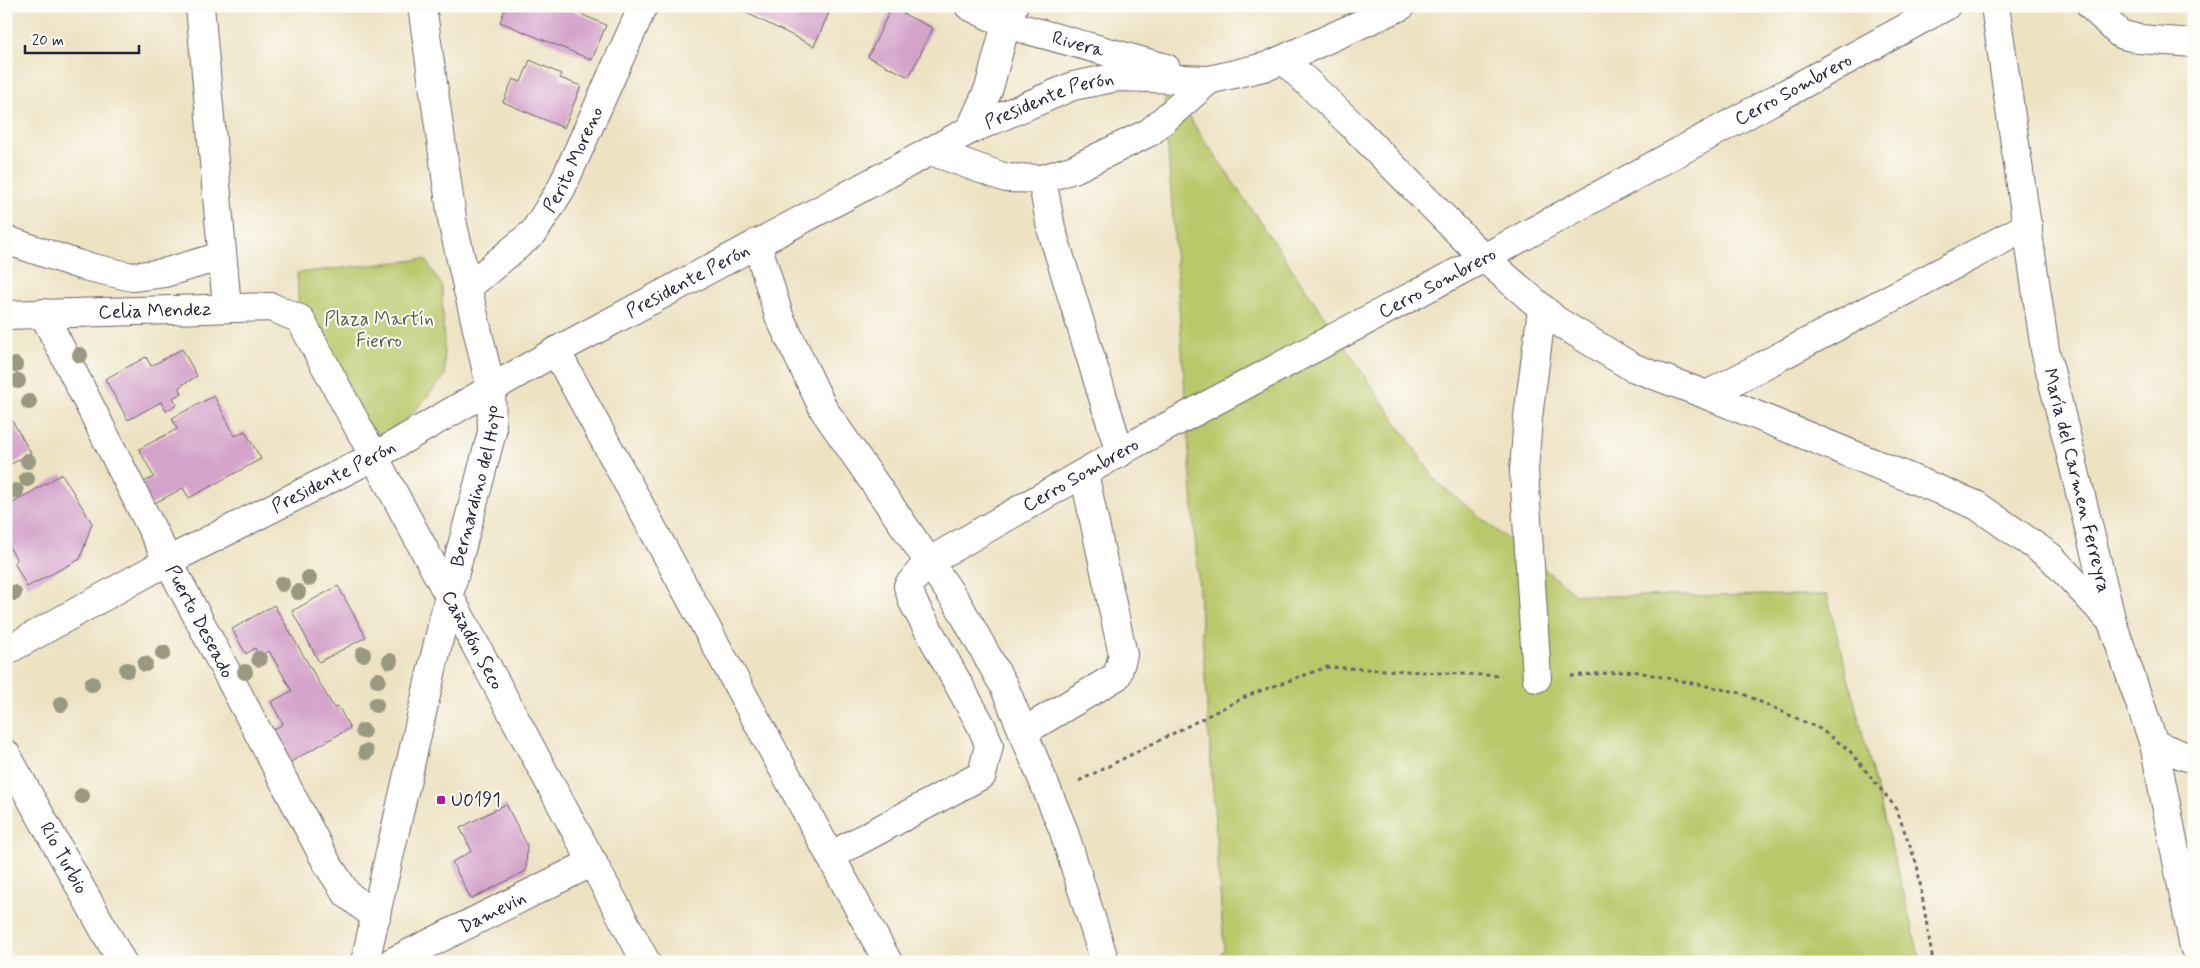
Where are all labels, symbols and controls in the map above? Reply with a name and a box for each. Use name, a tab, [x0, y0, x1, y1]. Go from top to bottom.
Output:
scale bar	[25, 22, 139, 54]
street label: Rivera	[1049, 25, 1108, 63]
text: 20 m	[32, 31, 64, 51]
street label: Cerro Sombrero	[1730, 47, 1856, 131]
street label: Presidente Perón	[981, 66, 1116, 135]
street label: Perito Moreno	[537, 102, 609, 217]
street label: Presidente Perón	[622, 238, 754, 324]
street label: Cerro Sombrero	[1374, 241, 1501, 324]
street label: Celia Mendez	[98, 296, 212, 325]
park label: Plaza Martín Fierro	[324, 307, 434, 354]
street label: María del Carmen Ferreyra	[2037, 366, 2117, 595]
street label: Bernardino del Hoyo	[445, 405, 505, 569]
street label: Cerro Sombrero	[1018, 432, 1143, 518]
street label: Presidente Perón	[267, 434, 400, 519]
street label: Puerto Deseado	[160, 560, 240, 683]
street label: Cañadón Seco	[436, 586, 510, 694]
place label: U0191	[451, 788, 501, 813]
marker: U0191	[435, 794, 447, 806]
street label: Río Turbio	[34, 818, 94, 898]
street label: Damevin	[455, 885, 530, 939]

